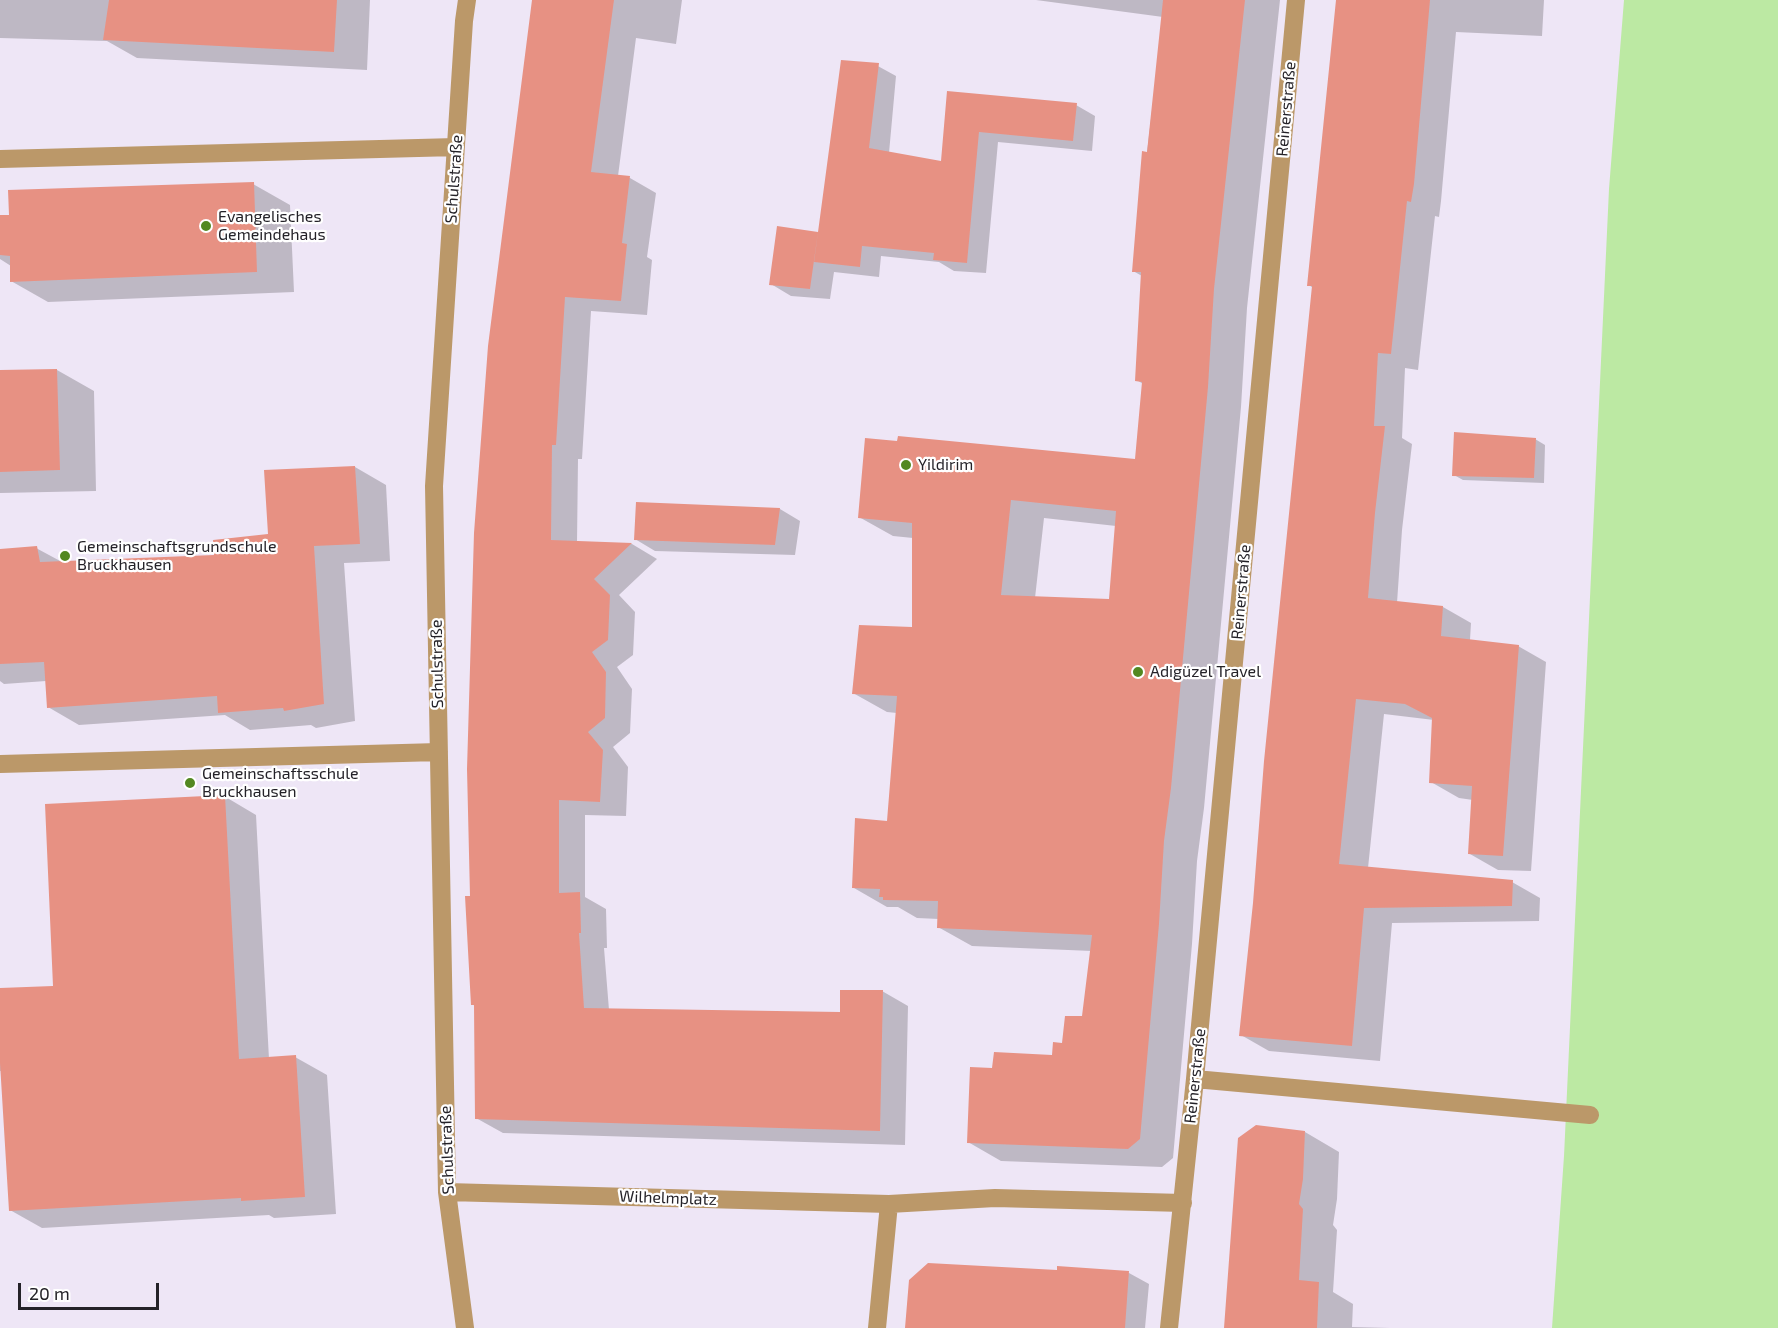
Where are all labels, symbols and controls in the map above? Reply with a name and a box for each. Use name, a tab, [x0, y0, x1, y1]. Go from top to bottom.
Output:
street label: Reinerstraße	[1272, 61, 1300, 157]
street label: Schulstraße	[441, 134, 467, 224]
place label: Evangelisches Gemeindehaus	[218, 207, 326, 245]
marker: Evangelisches Gemeindehaus	[199, 219, 213, 233]
place label: Yildirim	[918, 455, 973, 475]
marker: Yildirim	[899, 458, 913, 472]
place label: Gemeinschaftsgrundschule Bruckhausen	[77, 537, 276, 575]
street label: Reinerstraße	[1227, 544, 1255, 640]
marker: Gemeinschaftsgrundschule Bruckhausen	[58, 549, 72, 563]
street label: Schulstraße	[427, 619, 447, 709]
place label: Adigüzel Travel	[1150, 662, 1261, 682]
marker: Adigüzel Travel	[1131, 665, 1145, 679]
place label: Gemeinschaftsschule Bruckhausen	[202, 764, 359, 802]
marker: Gemeinschaftsschule Bruckhausen	[183, 776, 197, 790]
street label: Reinerstraße	[1180, 1028, 1210, 1124]
street label: Schulstraße	[436, 1105, 458, 1195]
street label: Wilhelmplatz	[619, 1187, 717, 1209]
scale bar	[21, 1271, 162, 1309]
text: 20 m	[29, 1282, 70, 1304]

